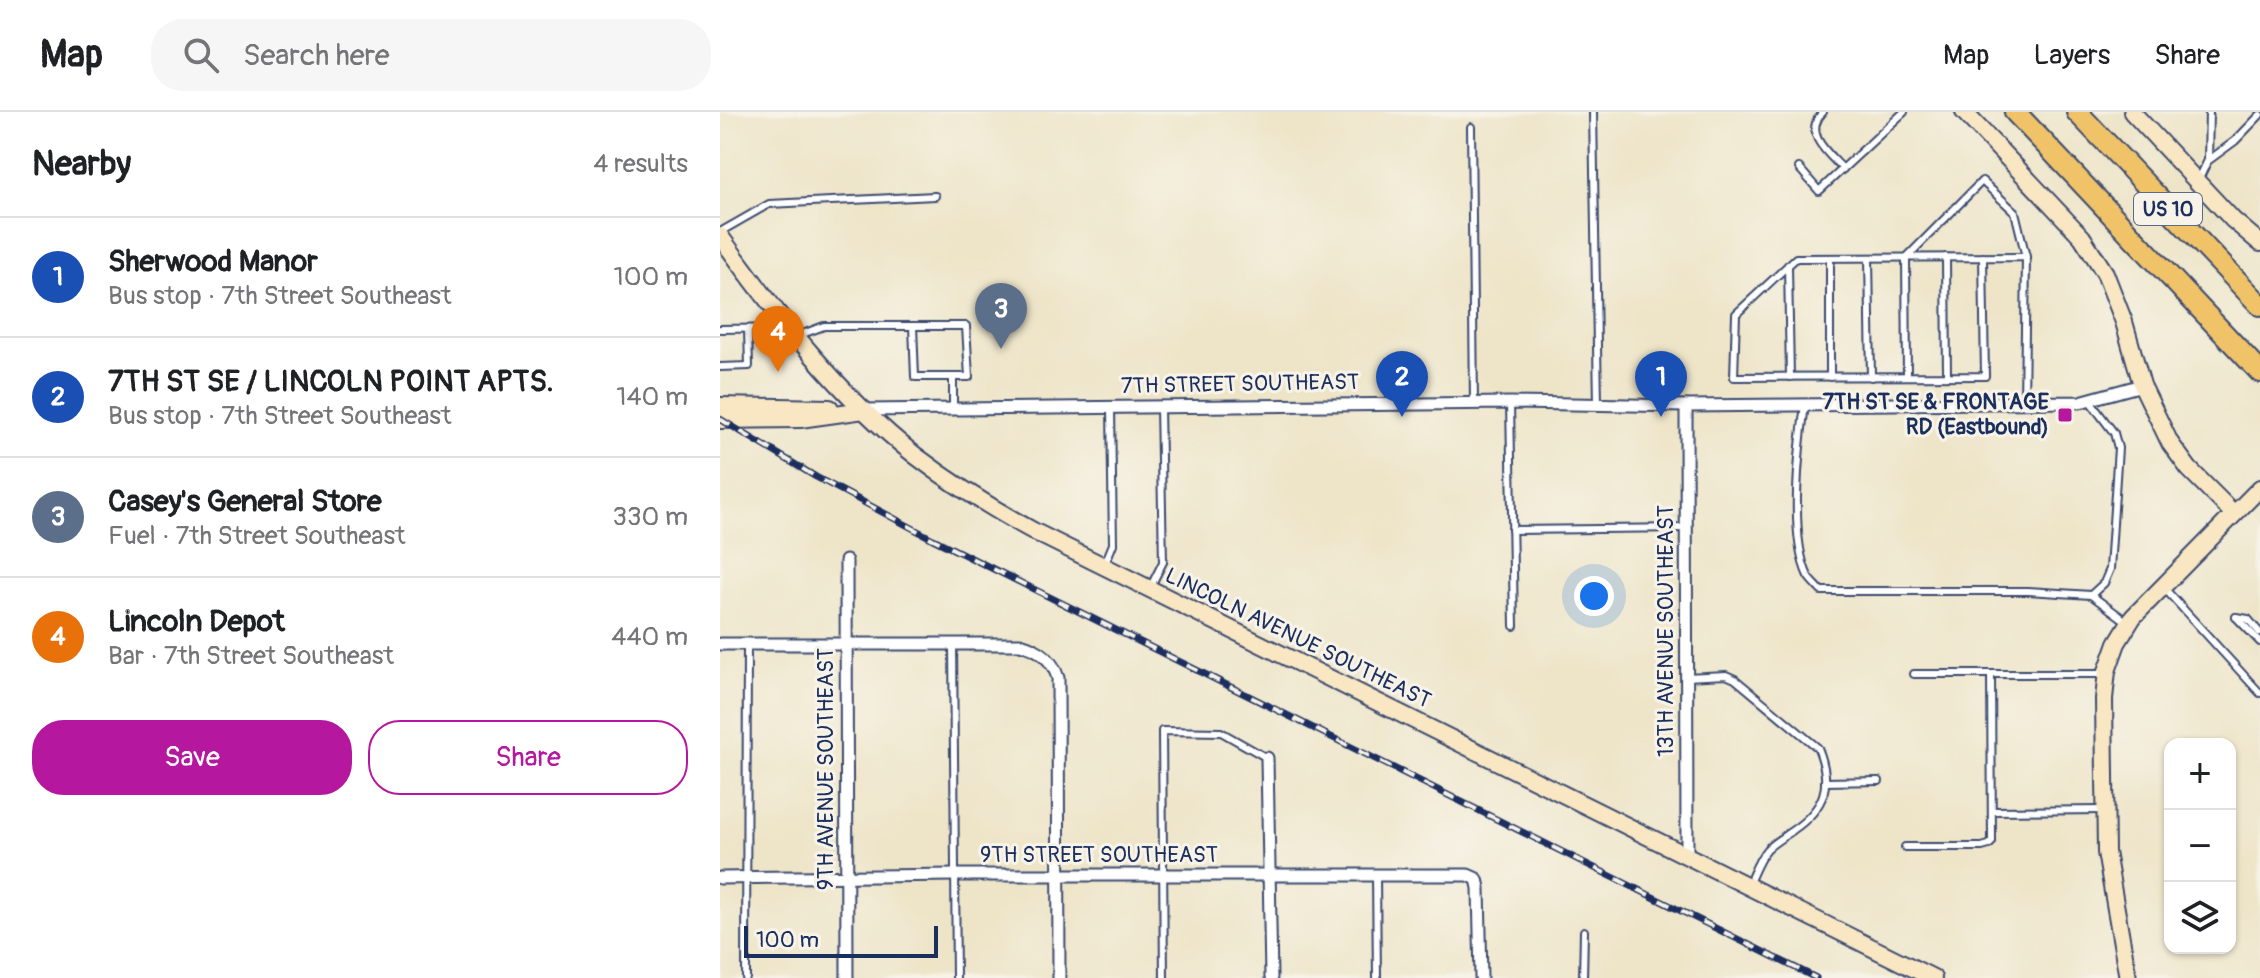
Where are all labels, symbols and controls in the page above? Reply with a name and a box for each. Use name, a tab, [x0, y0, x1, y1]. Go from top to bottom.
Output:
search box	[151, 19, 711, 91]
text: Map	[40, 31, 103, 79]
icon: search	[179, 33, 223, 77]
text: Search here	[243, 37, 390, 74]
text: Map	[1943, 38, 1989, 73]
text: Layers	[2033, 38, 2110, 73]
text: Share	[2154, 38, 2220, 73]
text: Nearby	[32, 143, 131, 186]
text: 4 results	[593, 148, 688, 180]
road number: US 10	[2134, 193, 2202, 225]
text: Sherwood Manor	[108, 243, 318, 280]
text: 1	[53, 261, 63, 293]
text: 100 m	[614, 261, 688, 293]
text: Bus stop · 7th Street Southeast	[108, 280, 451, 312]
pin: 3	[975, 283, 1027, 349]
pin: 4	[752, 306, 804, 372]
pin: 2	[1376, 351, 1428, 417]
pin: 1	[1635, 351, 1687, 417]
text: 7TH ST SE / LINCOLN POINT APTS.	[108, 363, 554, 400]
street label: 7TH STREET SOUTHEAST	[1121, 368, 1359, 400]
text: 2	[51, 381, 65, 413]
text: 140 m	[616, 381, 688, 413]
place label: 7TH ST SE & FRONTAGE RD (Eastbound)	[1822, 388, 2050, 441]
text: Bus stop · 7th Street Southeast	[108, 400, 451, 432]
marker: 7TH ST SE & FRONTAGE RD (Eastbound)	[2056, 406, 2074, 424]
text: Casey's General Store	[108, 483, 381, 520]
text: 3	[51, 501, 65, 533]
text: 330 m	[612, 501, 688, 533]
street label: 13TH AVENUE SOUTHEAST	[1652, 505, 1680, 757]
text: Fuel · 7th Street Southeast	[108, 520, 406, 552]
street label: LINCOLN AVENUE SOUTHEAST	[1160, 561, 1436, 715]
your location	[1574, 576, 1614, 616]
text: Lincoln Depot	[108, 603, 285, 640]
text: 4	[50, 621, 66, 653]
text: 440 m	[611, 621, 688, 653]
text: Bar · 7th Street Southeast	[108, 640, 394, 672]
street label: 9TH AVENUE SOUTHEAST	[812, 648, 840, 890]
button: Save	[32, 720, 352, 795]
button: Share	[368, 720, 688, 795]
map controls	[2164, 738, 2236, 954]
button: +	[2164, 738, 2236, 810]
button: −	[2164, 810, 2236, 882]
street label: 9TH STREET SOUTHEAST	[980, 841, 1218, 869]
button: layers	[2164, 882, 2236, 954]
scale bar	[744, 922, 938, 958]
text: 100 m	[756, 926, 819, 954]

